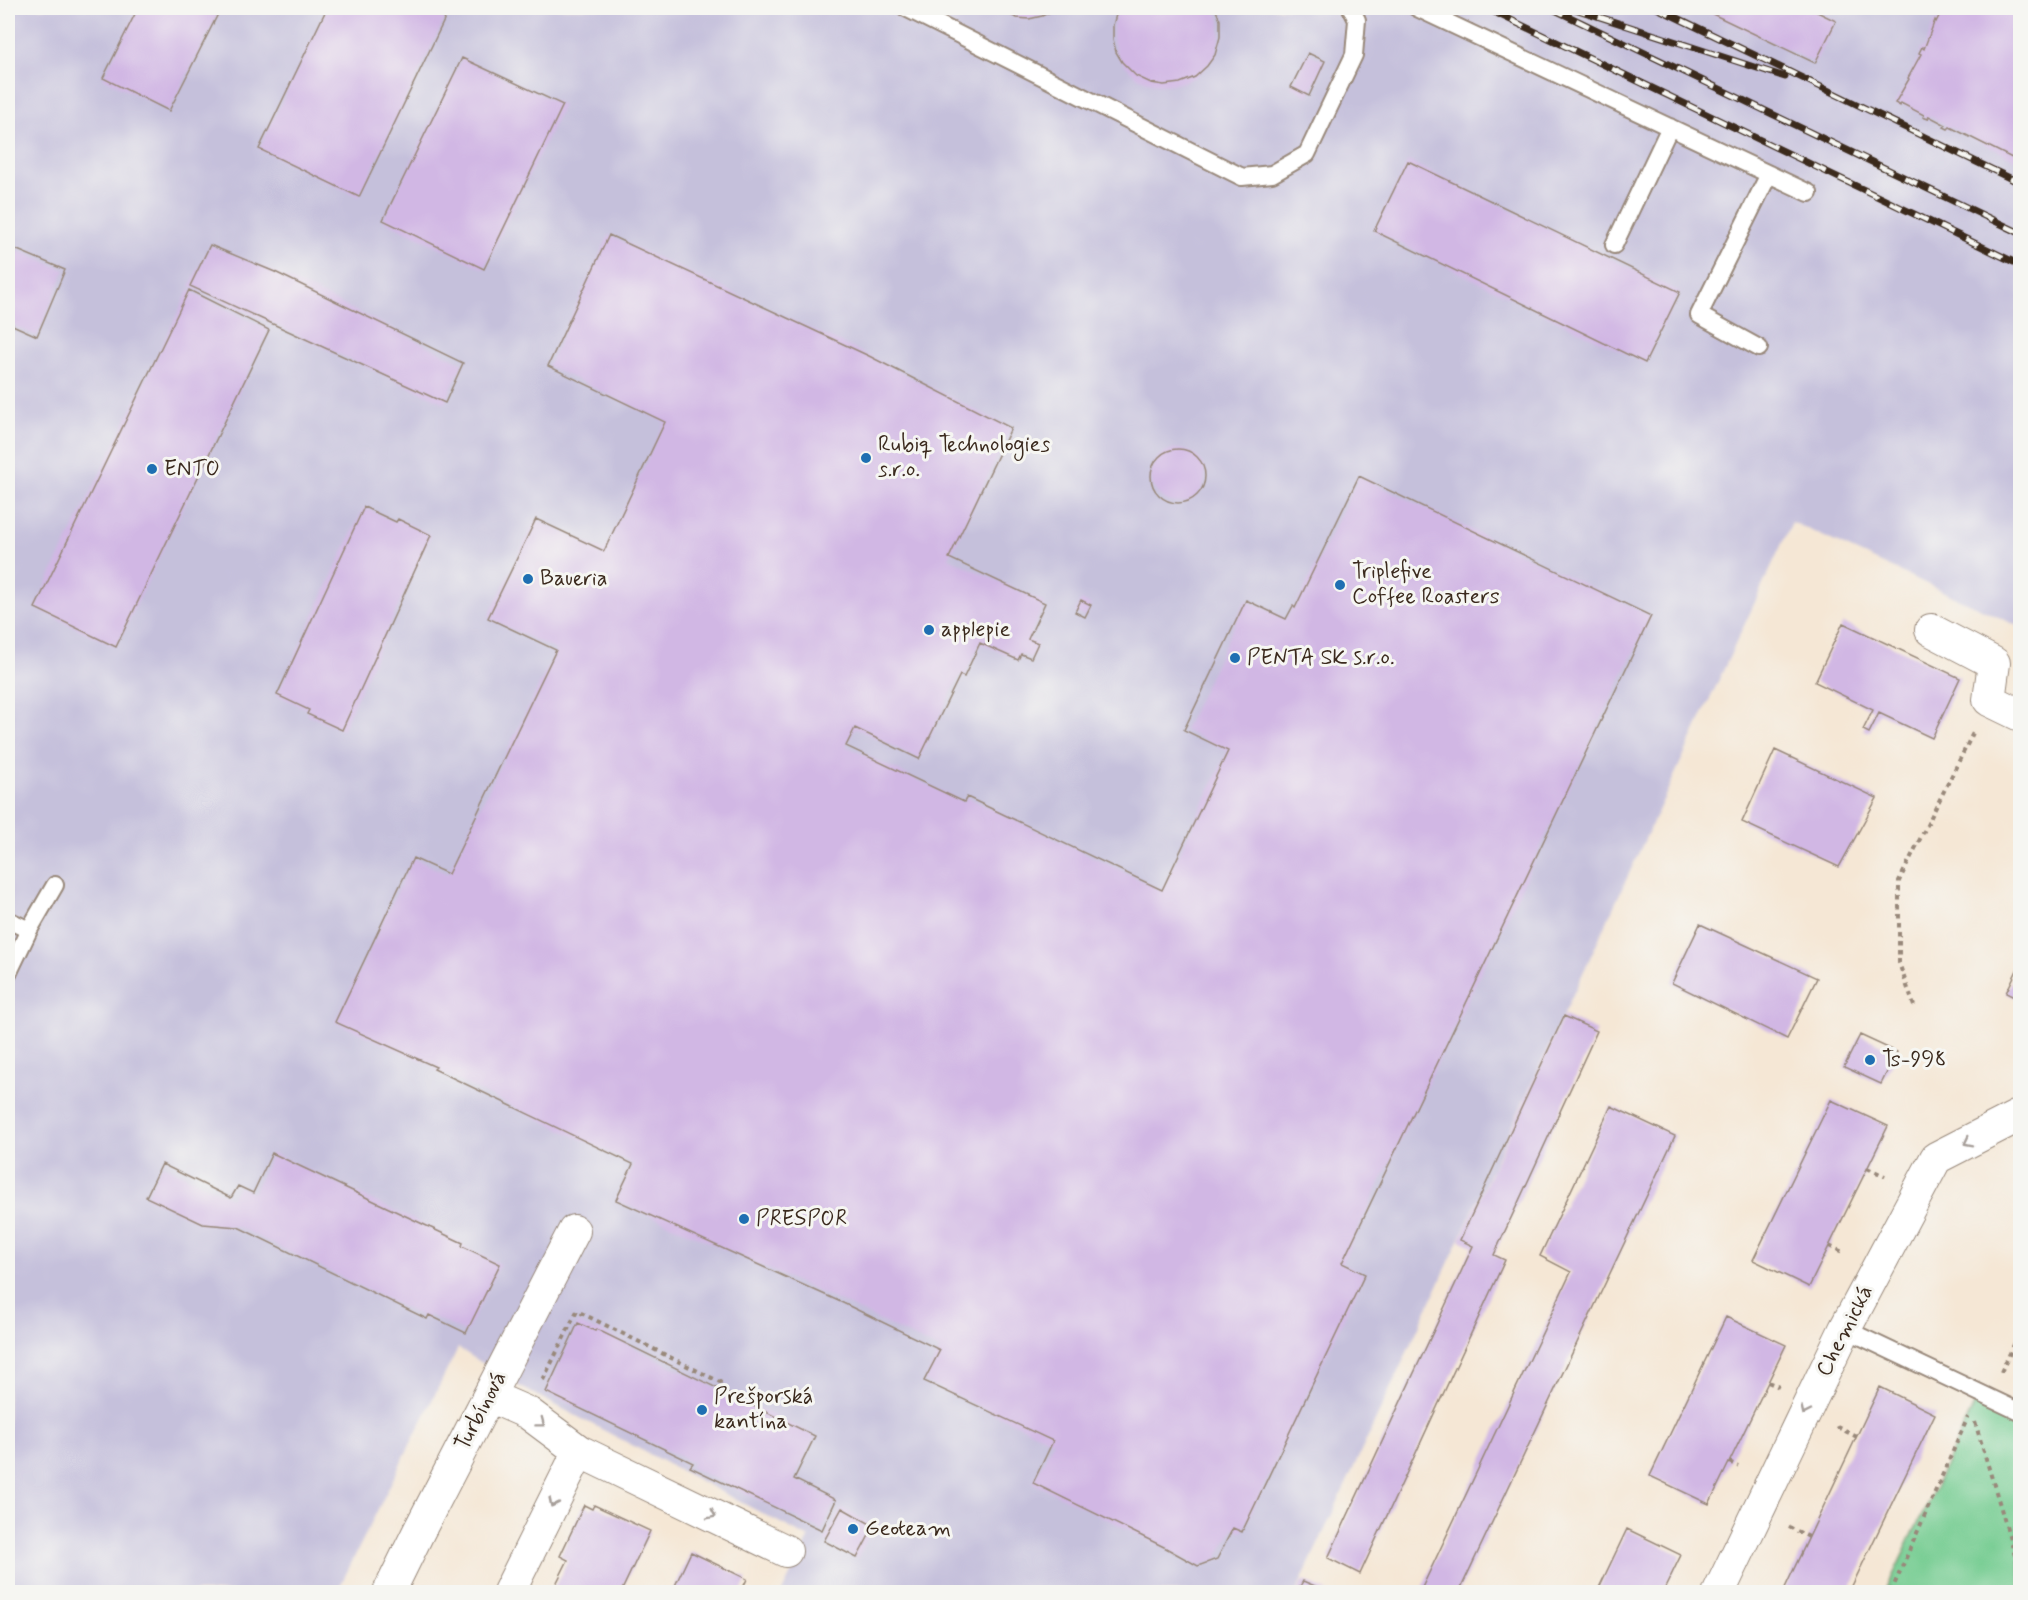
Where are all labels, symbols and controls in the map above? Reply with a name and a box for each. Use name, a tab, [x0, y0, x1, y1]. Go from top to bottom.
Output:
place label: Rubiq Technologies s.r.o.	[878, 431, 1050, 484]
marker: Rubiq Technologies s.r.o.	[859, 451, 873, 465]
place label: ENTO	[164, 455, 220, 483]
marker: ENTO	[145, 462, 159, 476]
place label: Triplefive Coffee Roasters	[1352, 558, 1500, 611]
place label: Baueria	[540, 565, 608, 593]
marker: Baueria	[521, 572, 535, 586]
marker: Triplefive Coffee Roasters	[1333, 578, 1347, 592]
place label: applepie	[941, 616, 1010, 644]
marker: applepie	[922, 623, 936, 637]
place label: PENTA SK s.r.o.	[1247, 644, 1395, 672]
marker: PENTA SK s.r.o.	[1228, 651, 1242, 665]
place label: Ts-998	[1882, 1046, 1946, 1074]
marker: Ts-998	[1863, 1053, 1877, 1067]
one-way arrow	[1964, 1134, 1975, 1146]
place label: PRESPOR	[756, 1205, 847, 1233]
marker: PRESPOR	[737, 1212, 751, 1226]
street label: Chemická	[1810, 1281, 1880, 1381]
street label: Turbínová	[448, 1367, 514, 1455]
place label: Prešporská kantína	[714, 1383, 813, 1436]
marker: Prešporská kantína	[695, 1403, 709, 1417]
one-way arrow	[1801, 1404, 1813, 1415]
one-way arrow	[534, 1415, 545, 1426]
one-way arrow	[549, 1497, 561, 1508]
one-way arrow	[705, 1507, 716, 1519]
place label: Geoteam	[865, 1515, 951, 1543]
marker: Geoteam	[846, 1522, 860, 1536]

